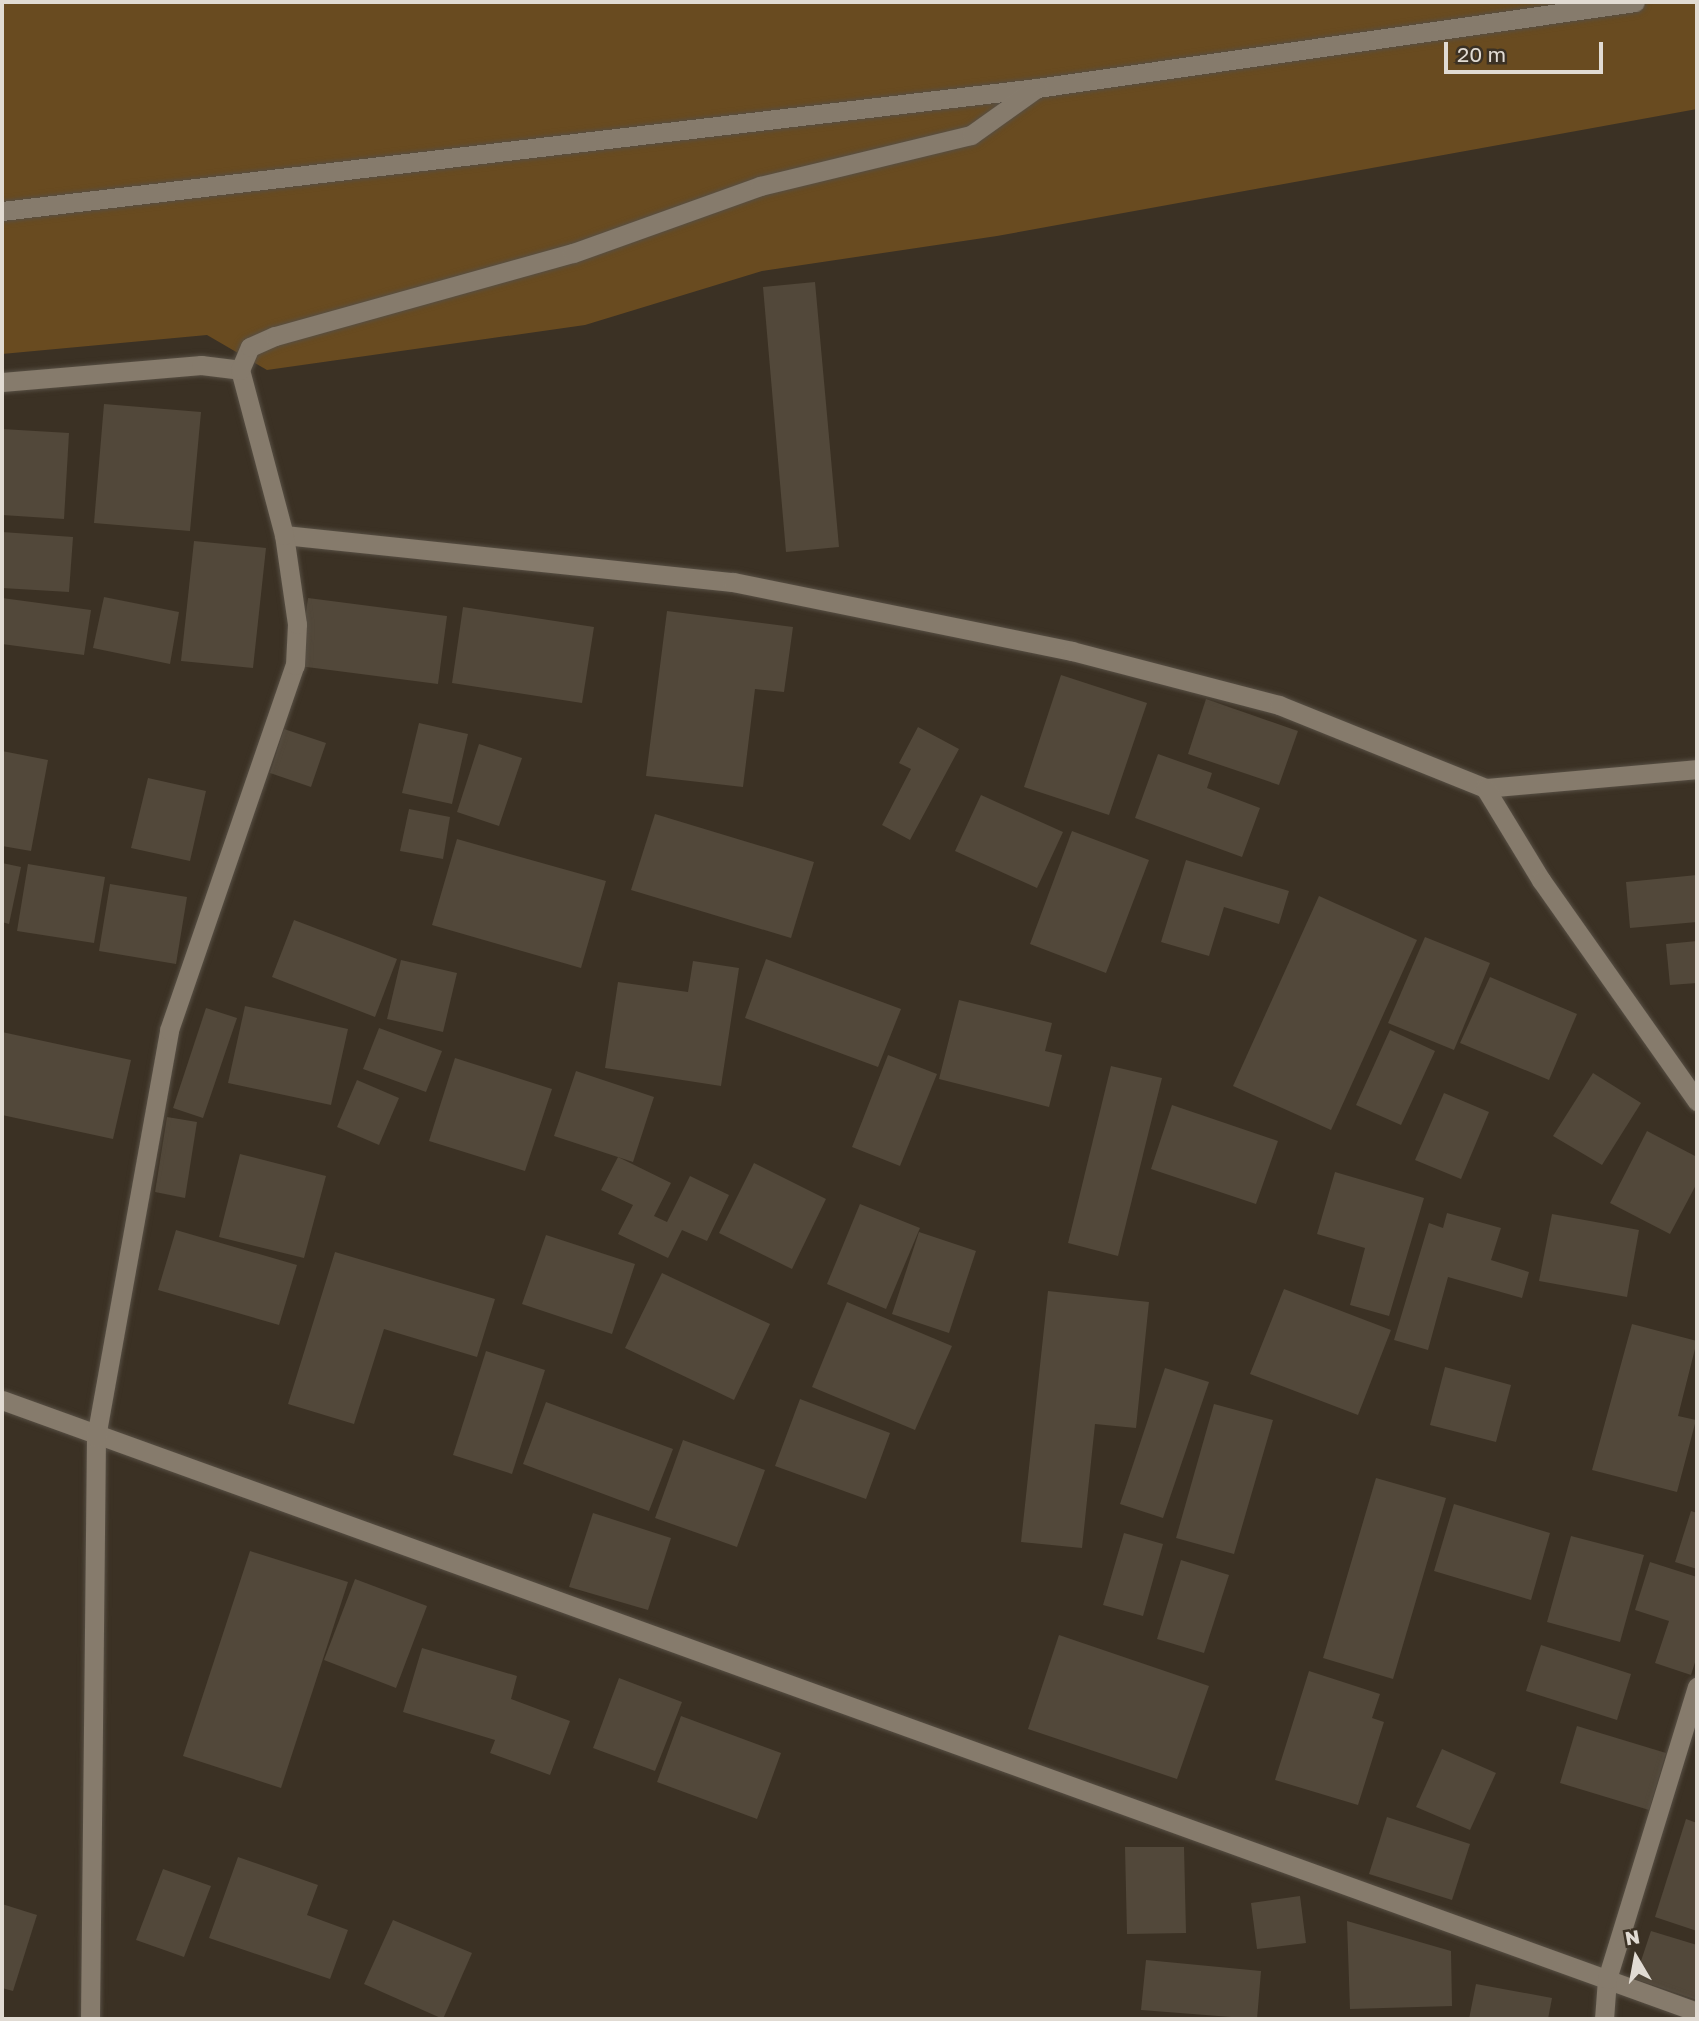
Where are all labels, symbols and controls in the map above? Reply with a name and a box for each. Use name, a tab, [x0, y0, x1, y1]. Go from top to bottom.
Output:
scale bar	[1447, 28, 1606, 72]
text: 20 m	[1457, 41, 1506, 67]
north arrow	[1601, 1923, 1671, 1993]
text: N	[1623, 1924, 1641, 1949]

